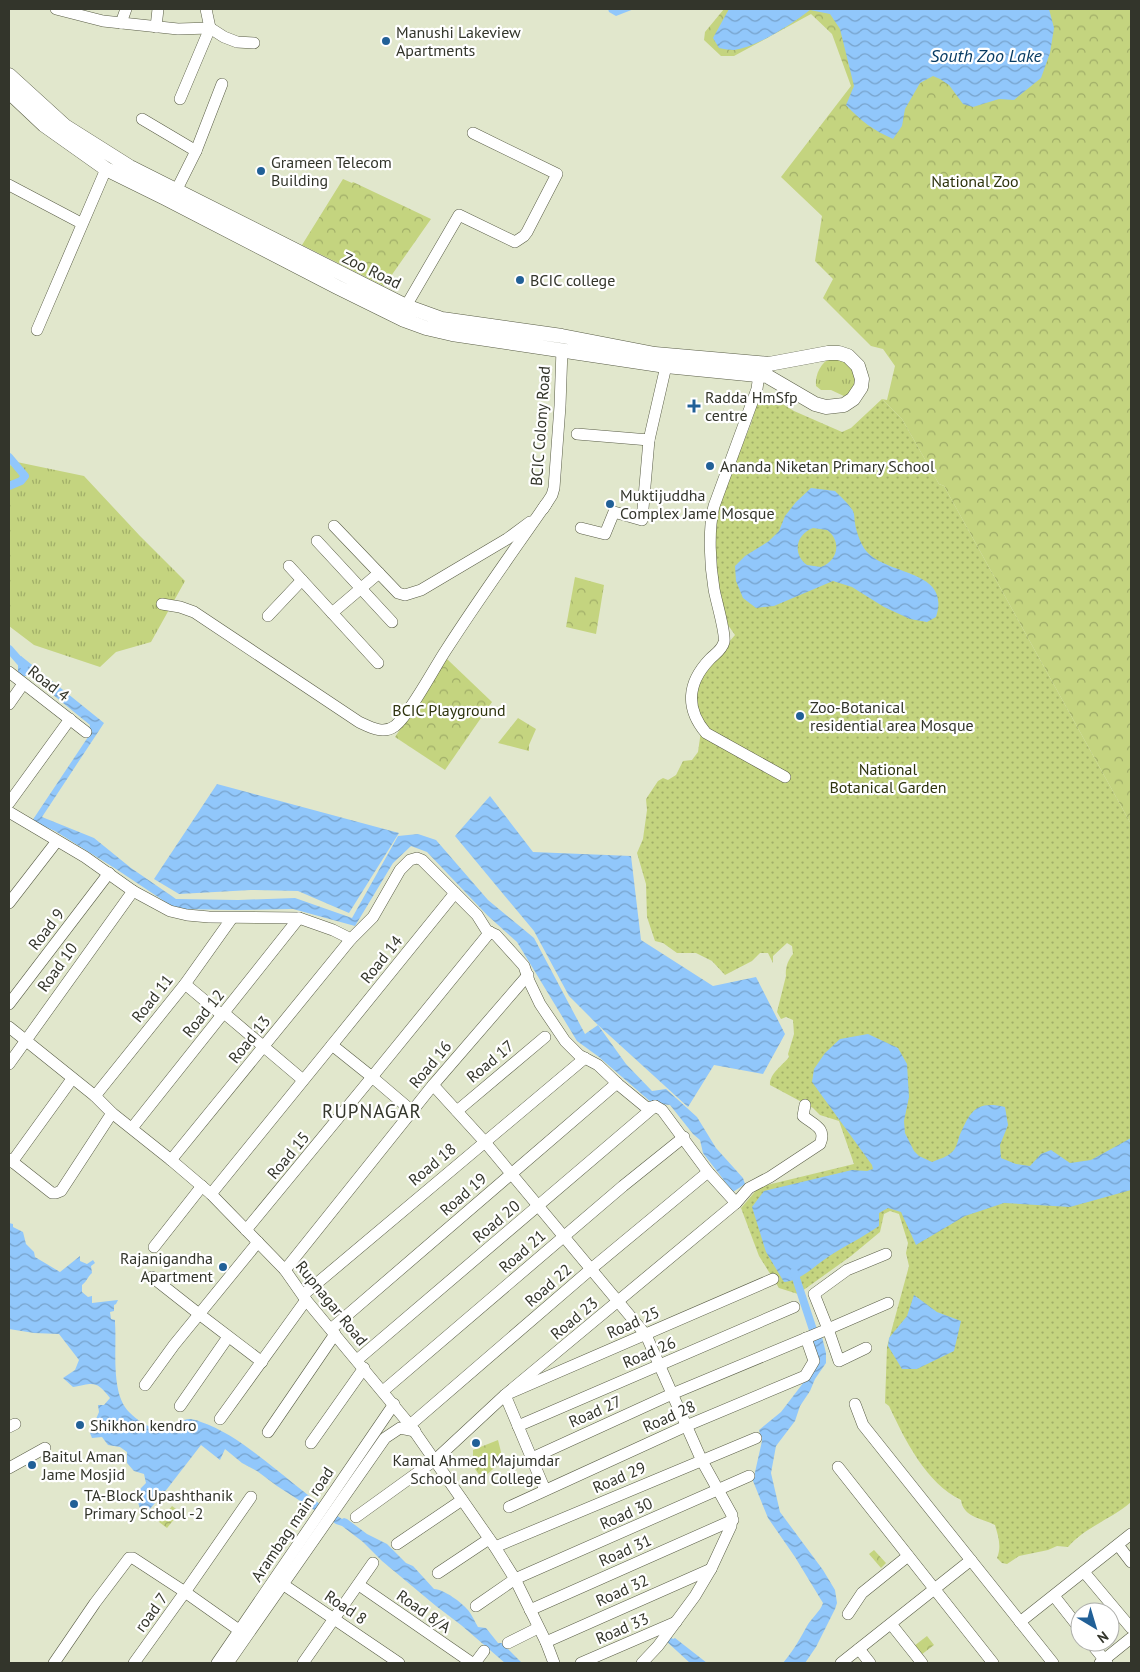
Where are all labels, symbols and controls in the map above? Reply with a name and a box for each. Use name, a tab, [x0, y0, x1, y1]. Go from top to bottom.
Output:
place label: Manushi Lakeview Apartments	[396, 22, 521, 60]
marker: Manushi Lakeview Apartments	[380, 35, 392, 47]
water label: South Zoo Lake	[930, 44, 1042, 67]
place label: Grameen Telecom Building	[271, 152, 392, 190]
marker: Grameen Telecom Building	[255, 165, 267, 177]
park label: National Zoo	[931, 171, 1019, 191]
street label: Zoo Road	[339, 247, 405, 293]
place label: BCIC college	[530, 270, 615, 290]
marker: BCIC college	[514, 274, 526, 286]
street label: BCIC Colony Road	[526, 365, 554, 487]
place label: Radda HmSfp centre	[705, 387, 798, 425]
marker: Radda HmSfp centre	[687, 399, 701, 413]
place label: Ananda Niketan Primary School	[720, 456, 935, 476]
marker: Ananda Niketan Primary School	[704, 460, 716, 472]
place label: Muktijuddha Complex Jame Mosque	[620, 485, 775, 523]
marker: Muktijuddha Complex Jame Mosque	[604, 498, 616, 510]
street label: Road 4	[24, 661, 74, 705]
place label: Zoo-Botanical residential area Mosque	[810, 697, 974, 735]
park label: BCIC Playground	[392, 700, 506, 720]
marker: Zoo-Botanical residential area Mosque	[794, 710, 806, 722]
park label: National Botanical Garden	[829, 759, 947, 797]
street label: Road 9	[24, 904, 68, 954]
street label: Road 14	[356, 931, 406, 987]
street label: Road 10	[33, 938, 82, 995]
street label: Road 11	[127, 970, 177, 1026]
street label: Road 12	[178, 985, 228, 1041]
street label: Road 13	[224, 1011, 274, 1067]
street label: Road 17	[462, 1035, 518, 1087]
street label: Road 16	[404, 1036, 456, 1092]
district label: RUPNAGAR	[322, 1099, 422, 1123]
street label: Road 15	[262, 1127, 314, 1183]
street label: Road 18	[404, 1138, 460, 1190]
street label: Road 19	[435, 1168, 491, 1220]
street label: Road 20	[468, 1195, 524, 1247]
street label: Road 21	[494, 1225, 550, 1277]
place label: Rajanigandha Apartment	[120, 1248, 214, 1286]
street label: Rupnagar Road	[292, 1257, 372, 1349]
street label: Road 22	[520, 1259, 576, 1311]
marker: Rajanigandha Apartment	[217, 1261, 229, 1273]
street label: Road 23	[546, 1292, 602, 1344]
street label: Road 25	[604, 1302, 662, 1342]
street label: Road 26	[620, 1332, 678, 1372]
street label: Road 27	[566, 1391, 624, 1431]
street label: Road 28	[640, 1396, 698, 1436]
place label: Shikhon kendro	[90, 1415, 197, 1435]
marker: Shikhon kendro	[74, 1419, 86, 1431]
marker: Kamal Ahmed Majumdar School and College	[470, 1437, 482, 1449]
place label: Baitul Aman Jame Mosjid	[41, 1446, 125, 1484]
place label: Kamal Ahmed Majumdar School and College	[392, 1450, 560, 1488]
street label: Road 29	[590, 1457, 648, 1497]
marker: Baitul Aman Jame Mosjid	[26, 1459, 38, 1471]
street label: Arambag main road	[246, 1463, 338, 1585]
place label: TA-Block Upashthanik Primary School -2	[84, 1485, 233, 1523]
street label: Road 30	[597, 1492, 656, 1533]
marker: TA-Block Upashthanik Primary School -2	[68, 1498, 80, 1510]
street label: Road 31	[596, 1530, 654, 1570]
street label: Road 32	[593, 1570, 651, 1610]
street label: Road 8/A	[393, 1585, 456, 1637]
street label: Road 8	[321, 1586, 371, 1628]
street label: road 7	[130, 1589, 172, 1635]
north arrow	[1070, 1602, 1120, 1652]
street label: Road 33	[593, 1608, 651, 1648]
text: N	[1094, 1627, 1112, 1647]

